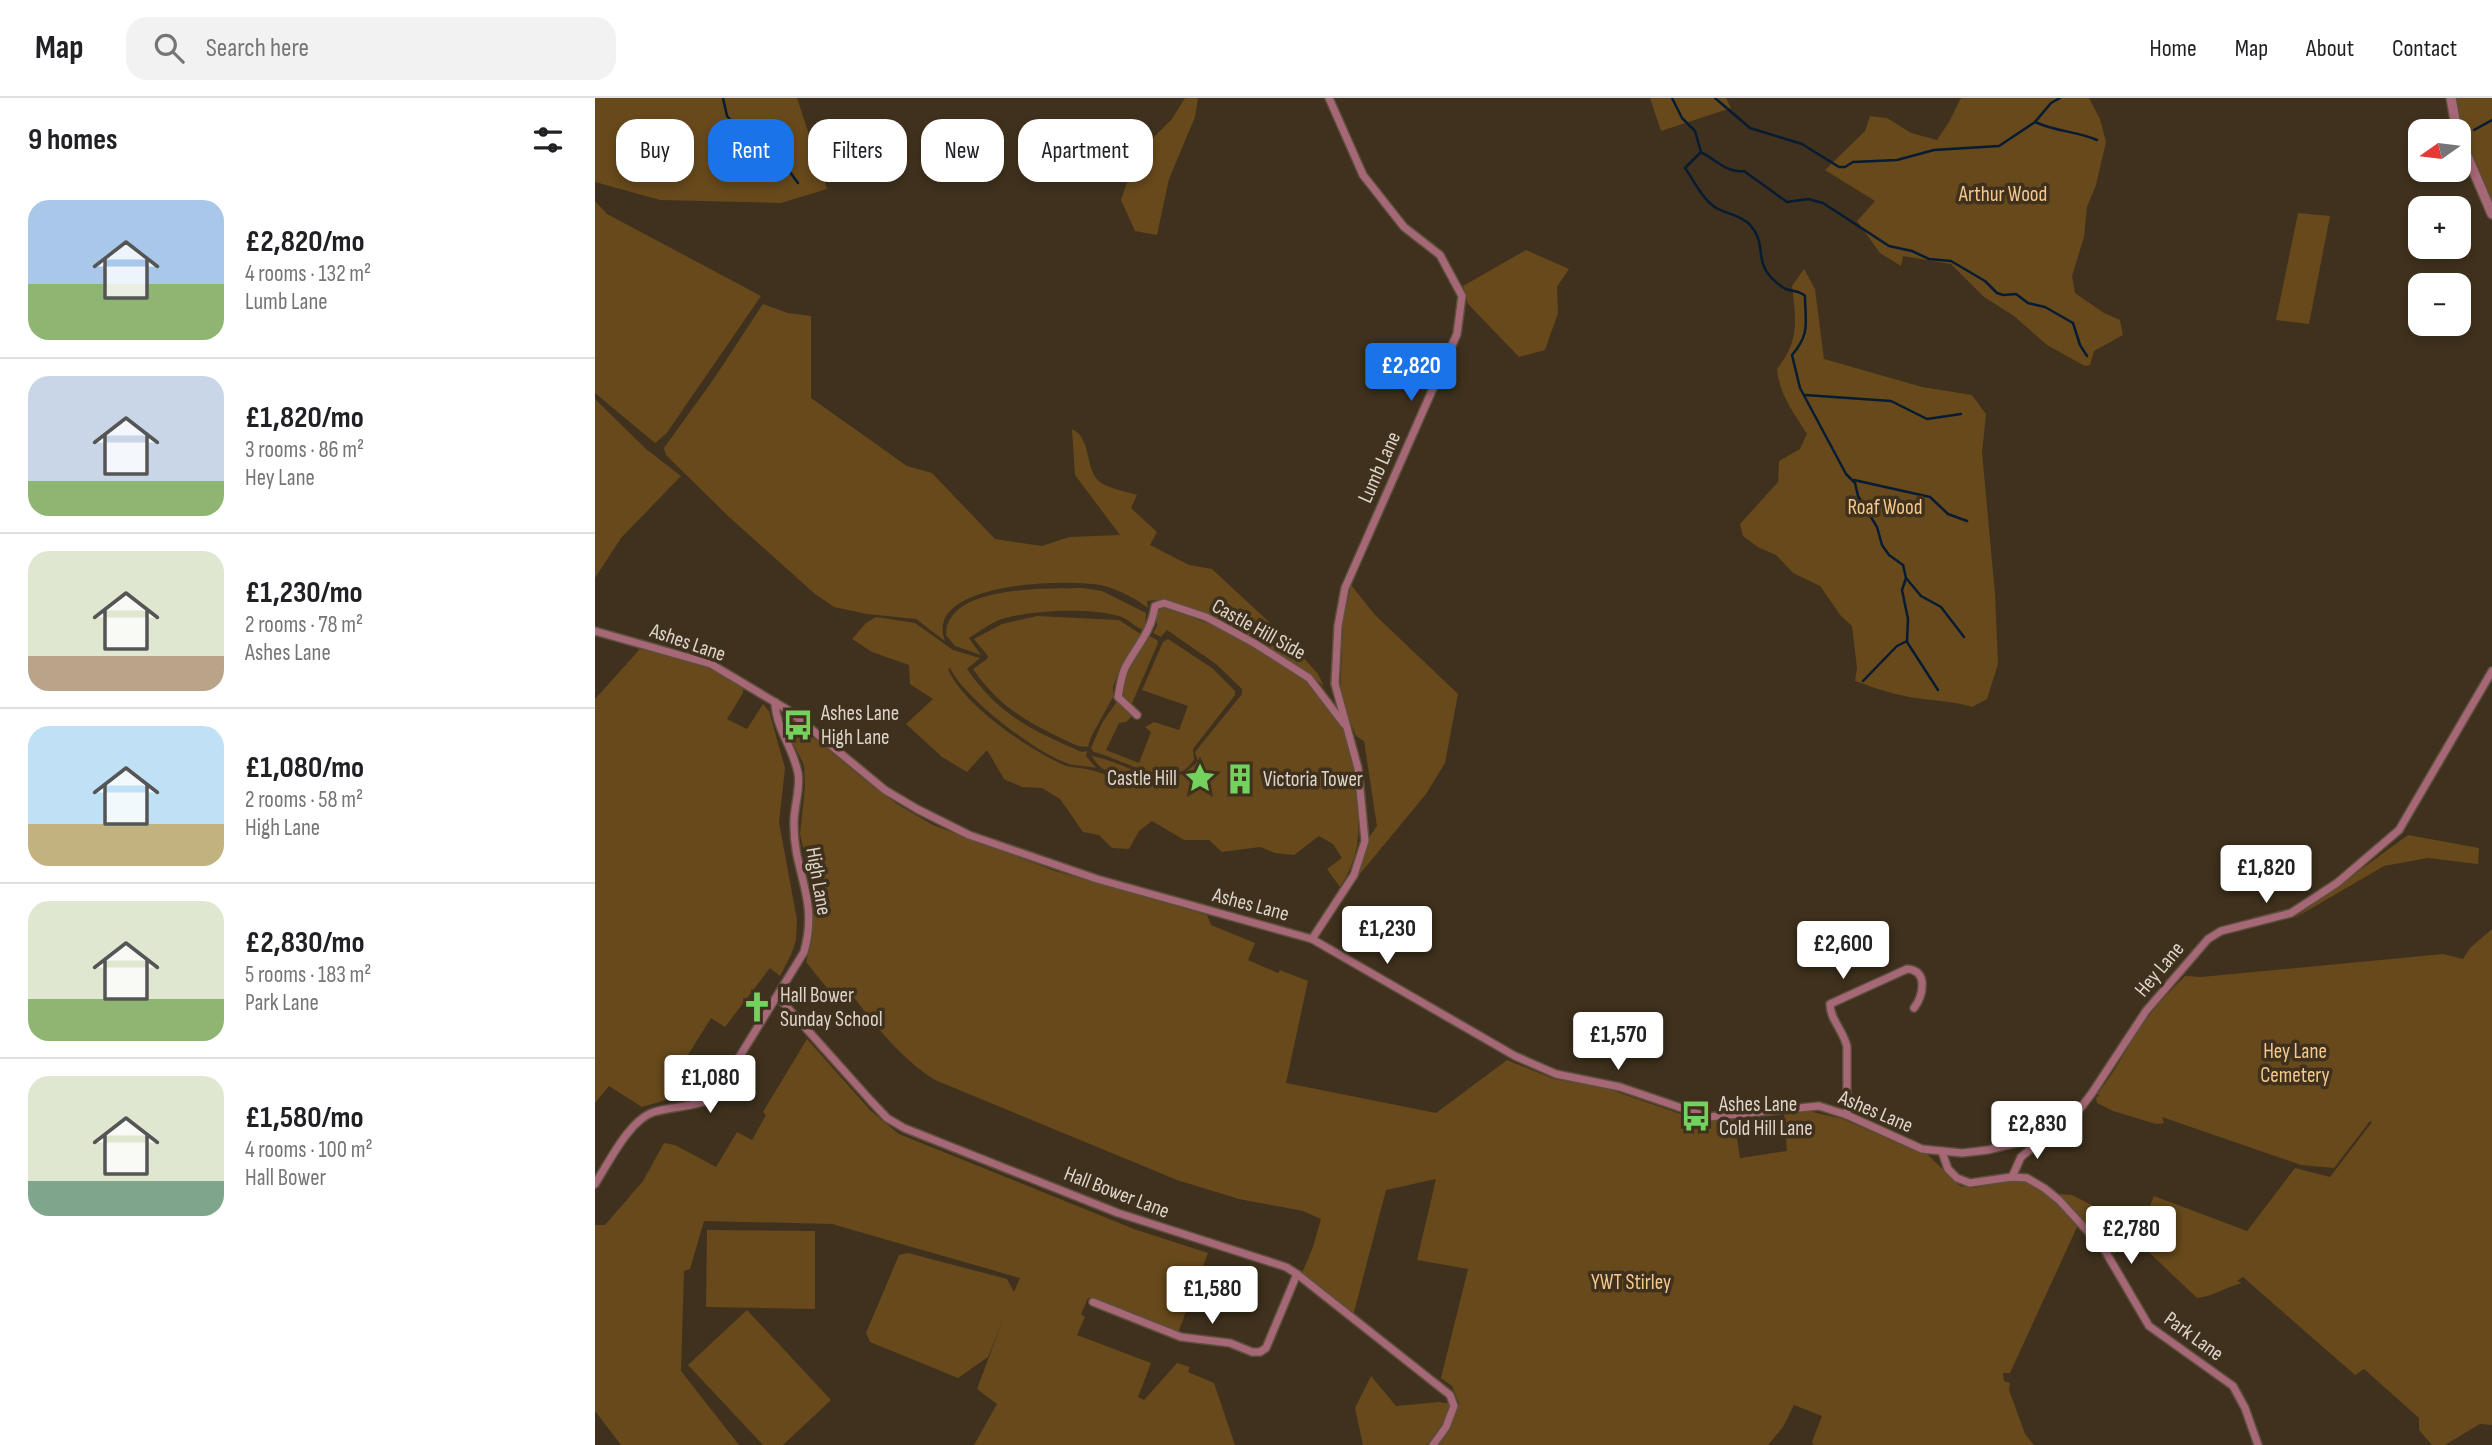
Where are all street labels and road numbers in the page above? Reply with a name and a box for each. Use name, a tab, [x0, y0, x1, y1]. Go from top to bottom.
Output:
street label: Lumb Lane	[1353, 428, 1406, 507]
street label: Castle Hill Side	[1207, 593, 1310, 665]
street label: Ashes Lane	[646, 618, 729, 667]
street label: High Lane	[800, 845, 837, 917]
street label: Ashes Lane	[1209, 882, 1292, 927]
street label: Hey Lane	[2129, 937, 2189, 1002]
street label: Ashes Lane	[1834, 1084, 1917, 1138]
street label: Hall Bower Lane	[1061, 1161, 1173, 1224]
street label: Park Lane	[2159, 1306, 2228, 1366]

